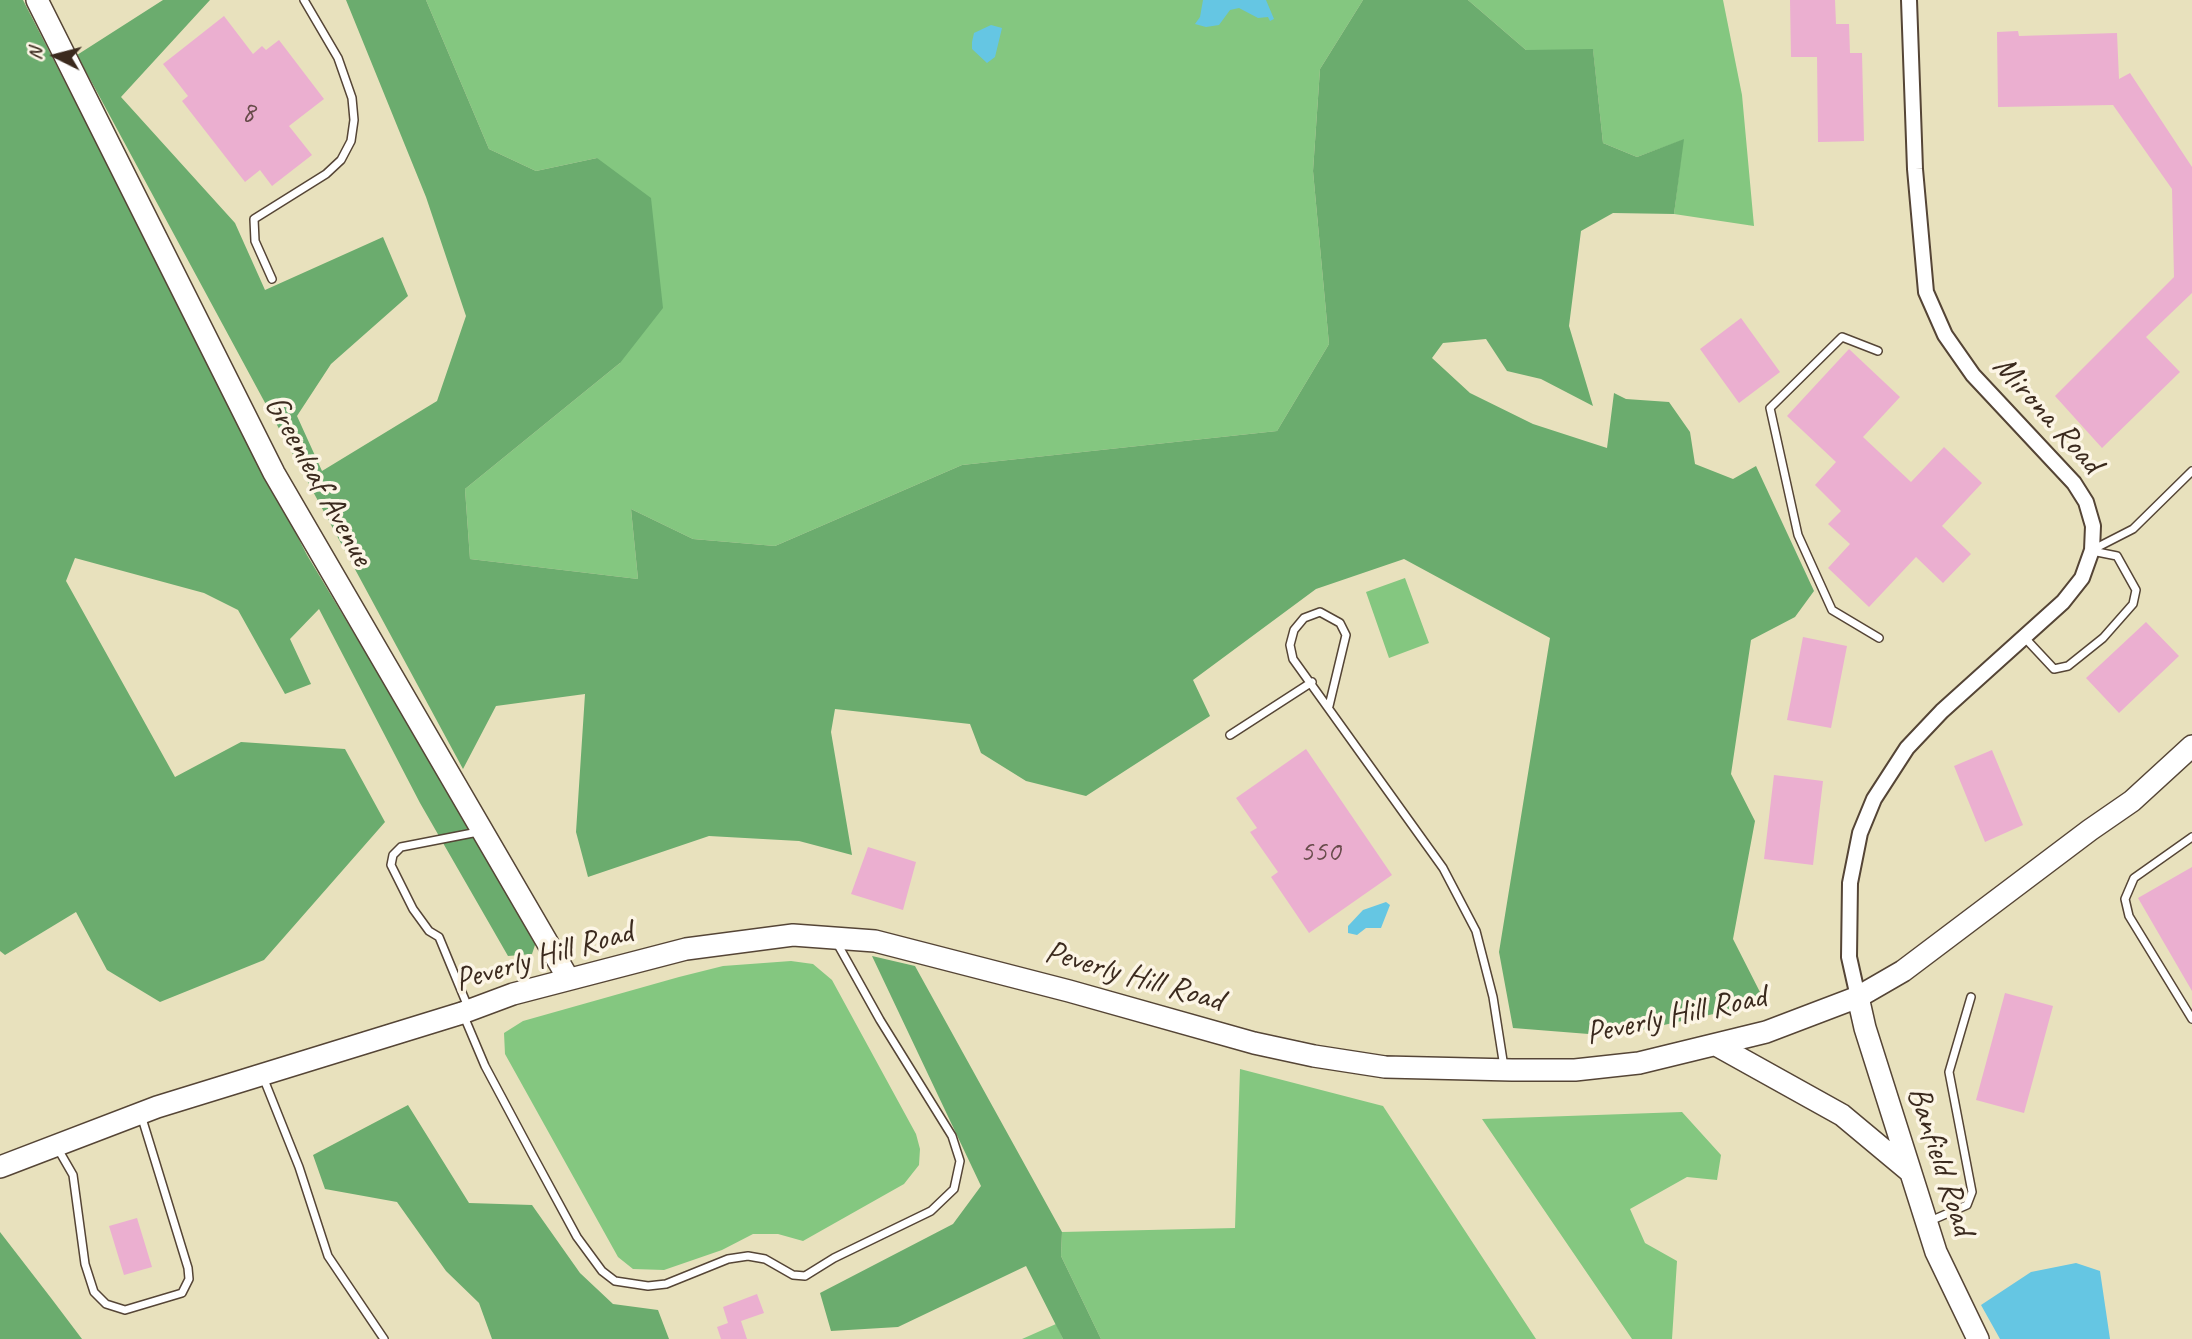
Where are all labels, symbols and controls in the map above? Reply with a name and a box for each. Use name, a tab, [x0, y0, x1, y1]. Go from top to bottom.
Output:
north arrow	[21, 21, 91, 91]
text: N	[23, 47, 48, 61]
house number: 8	[241, 95, 255, 131]
street label: Mirona Road	[1984, 348, 2110, 482]
street label: Greenleaf Avenue	[255, 389, 381, 573]
house number: 550	[1300, 834, 1340, 870]
street label: Peverly Hill Road	[450, 913, 638, 1001]
street label: Peverly Hill Road	[1040, 933, 1228, 1021]
street label: Peverly Hill Road	[1582, 978, 1770, 1054]
street label: Banfield Road	[1897, 1082, 1983, 1240]

